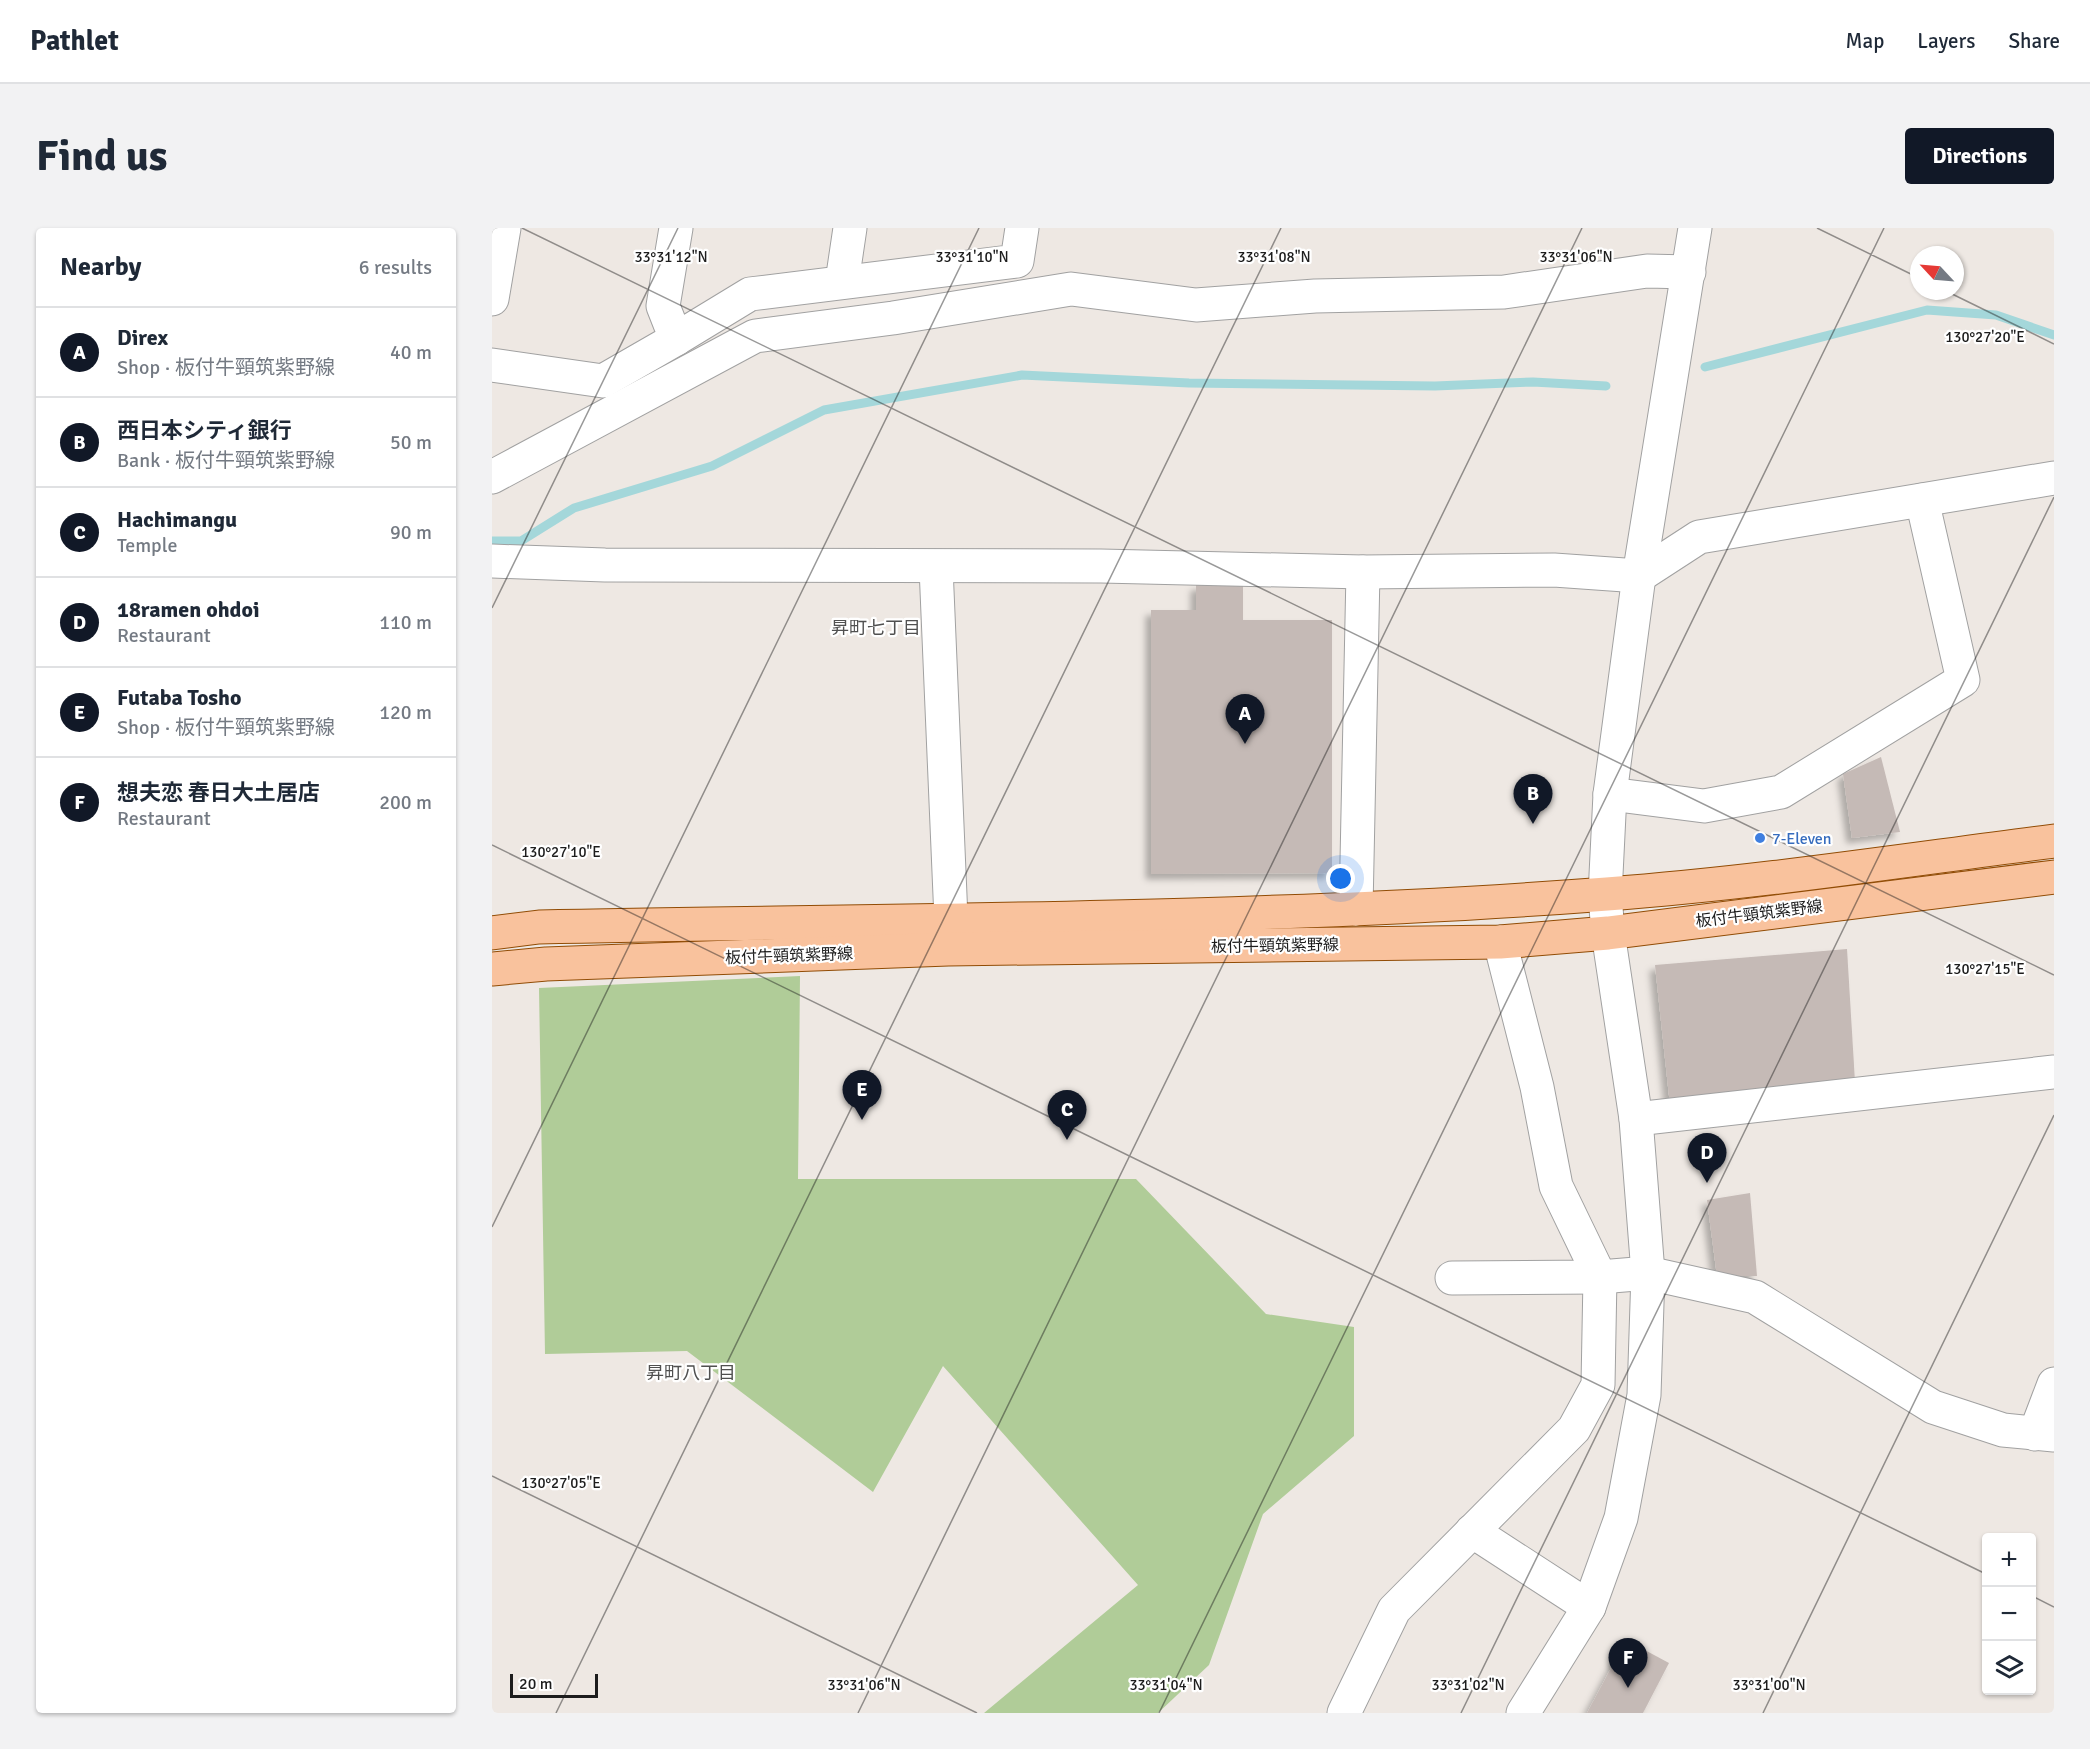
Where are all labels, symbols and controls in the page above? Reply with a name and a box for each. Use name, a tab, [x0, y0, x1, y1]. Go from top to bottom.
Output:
text: Pathlet	[30, 24, 119, 58]
text: Map	[1846, 28, 1884, 54]
text: Layers	[1917, 28, 1975, 54]
text: Share	[2008, 28, 2060, 54]
button: Directions	[1905, 128, 2054, 184]
text: Find us	[36, 131, 167, 182]
north arrow	[1910, 246, 1964, 300]
text: 33°31'12"N	[634, 248, 708, 266]
text: 33°31'10"N	[935, 248, 1009, 266]
text: 33°31'08"N	[1237, 248, 1311, 266]
text: 33°31'06"N	[1539, 248, 1613, 266]
text: Nearby	[60, 251, 141, 283]
text: 6 results	[359, 255, 432, 280]
text: Direx	[117, 324, 168, 351]
text: 130°27'20"E	[1945, 328, 2025, 346]
text: A	[73, 340, 86, 365]
text: 40 m	[390, 340, 432, 365]
text: Shop · 板付牛頸筑紫野線	[117, 355, 335, 380]
text: 西日本シティ銀行	[117, 417, 292, 444]
text: B	[73, 430, 86, 455]
text: 50 m	[390, 430, 432, 455]
text: Bank · 板付牛頸筑紫野線	[117, 448, 335, 473]
text: Hachimangu	[117, 506, 237, 533]
text: C	[73, 520, 86, 545]
text: 90 m	[390, 520, 432, 545]
text: Temple	[117, 533, 177, 558]
text: 18ramen ohdoi	[117, 596, 259, 623]
text: D	[73, 610, 86, 635]
text: 110 m	[379, 610, 432, 635]
district label: 昇町七丁目	[831, 617, 921, 639]
text: Restaurant	[117, 623, 211, 648]
text: Futaba Tosho	[117, 684, 242, 711]
pin: A	[1226, 694, 1264, 744]
text: E	[74, 700, 85, 725]
text: 120 m	[379, 700, 432, 725]
text: Shop · 板付牛頸筑紫野線	[117, 715, 335, 740]
pin: B	[1514, 774, 1552, 824]
text: 想夫恋 春日大土居店	[117, 779, 320, 806]
text: F	[74, 790, 85, 815]
text: 200 m	[379, 790, 432, 815]
text: Restaurant	[117, 806, 211, 831]
place label: 7-Eleven	[1772, 829, 1831, 849]
marker: 7-Eleven	[1753, 831, 1767, 845]
text: 130°27'10"E	[521, 843, 601, 861]
your location	[1326, 864, 1355, 893]
street label: 板付牛頸筑紫野線	[1694, 896, 1824, 932]
street label: 板付牛頸筑紫野線	[1211, 935, 1339, 957]
street label: 板付牛頸筑紫野線	[725, 944, 853, 968]
text: 130°27'15"E	[1945, 960, 2025, 978]
pin: E	[842, 1070, 881, 1120]
pin: C	[1048, 1090, 1086, 1140]
pin: D	[1688, 1134, 1726, 1183]
district label: 昇町八丁目	[646, 1362, 736, 1384]
text: 130°27'05"E	[521, 1474, 601, 1492]
map controls	[1982, 1533, 2036, 1695]
button: +	[1982, 1533, 2036, 1587]
button: −	[1982, 1587, 2036, 1641]
pin: F	[1608, 1638, 1648, 1688]
button: layers	[1982, 1641, 2036, 1695]
scale bar	[510, 1671, 598, 1698]
text: 20 m	[519, 1674, 553, 1694]
text: 33°31'06"N	[827, 1676, 901, 1694]
text: 33°31'04"N	[1129, 1676, 1203, 1694]
text: 33°31'02"N	[1431, 1676, 1505, 1694]
text: 33°31'00"N	[1732, 1676, 1806, 1694]

